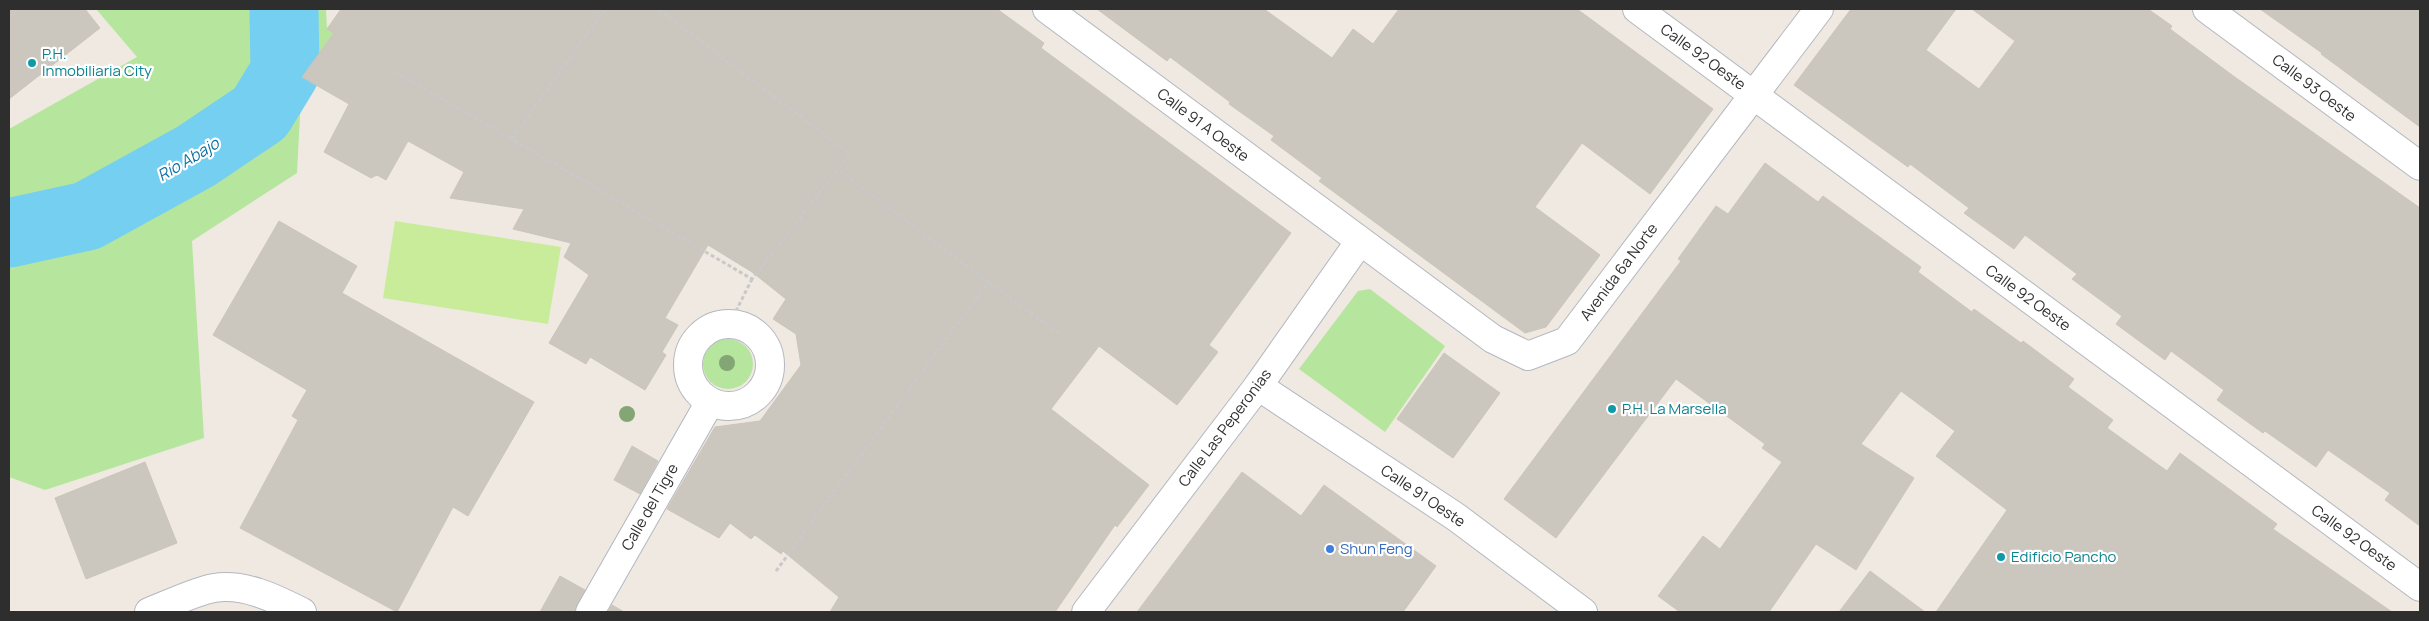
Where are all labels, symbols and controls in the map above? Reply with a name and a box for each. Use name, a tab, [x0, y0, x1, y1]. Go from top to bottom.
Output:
street label: Calle 92 Oeste	[1656, 19, 1750, 95]
place label: P.H. Inmobiliaria City	[42, 43, 152, 81]
street label: Calle 93 Oeste	[2268, 49, 2361, 126]
marker: P.H. Inmobiliaria City	[26, 57, 38, 69]
street label: Calle 91 A Oeste	[1153, 83, 1254, 166]
water label: Río Abajo	[153, 131, 224, 186]
street label: Avenida 6a Norte	[1575, 218, 1662, 325]
street label: Calle 92 Oeste	[1981, 260, 2075, 336]
street label: Calle Las Peperonias	[1173, 364, 1276, 491]
place label: P.H. La Marsella	[1622, 398, 1727, 419]
marker: P.H. La Marsella	[1606, 403, 1618, 415]
street label: Calle del Tigre	[616, 459, 683, 554]
street label: Calle 91 Oeste	[1377, 459, 1470, 532]
street label: Calle 92 Oeste	[2307, 500, 2401, 576]
place label: Shun Feng	[1340, 538, 1413, 559]
marker: Shun Feng	[1324, 543, 1336, 555]
place label: Edificio Pancho	[2011, 546, 2117, 567]
marker: Edificio Pancho	[1995, 551, 2007, 563]

